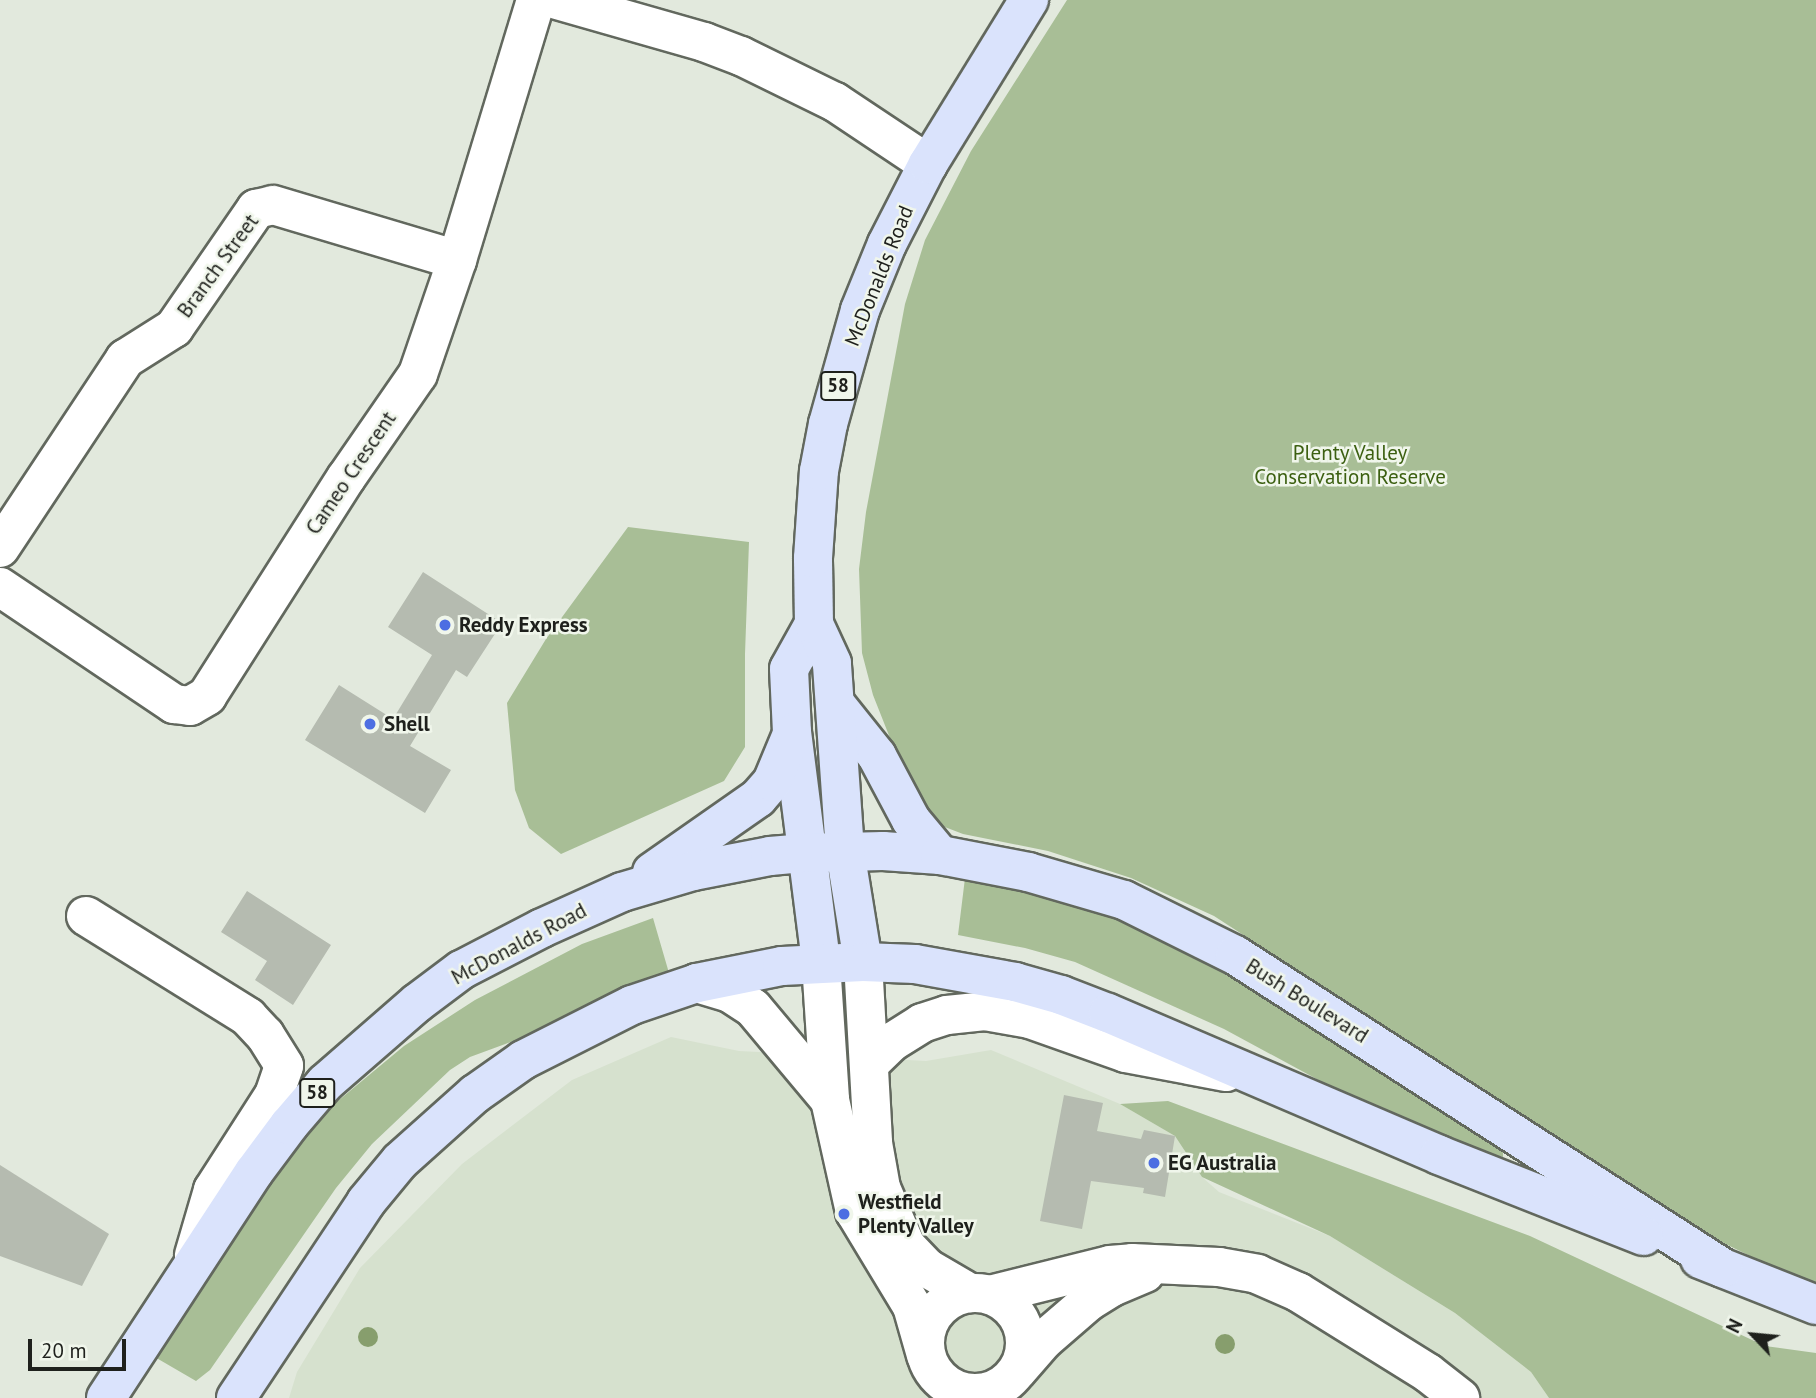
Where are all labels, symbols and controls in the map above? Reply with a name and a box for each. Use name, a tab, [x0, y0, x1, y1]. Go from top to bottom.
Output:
street label: McDonalds Road	[839, 202, 919, 350]
street label: Branch Street	[172, 209, 264, 323]
road number: 58	[819, 370, 857, 402]
street label: Cameo Crescent	[301, 407, 401, 539]
park label: Plenty Valley Conservation Reserve	[1254, 440, 1446, 490]
place label: Reddy Express	[459, 612, 588, 638]
marker: Reddy Express	[437, 617, 453, 633]
place label: Shell	[384, 711, 430, 737]
marker: Shell	[362, 716, 378, 732]
street label: McDonalds Road	[447, 898, 591, 990]
street label: Bush Boulevard	[1241, 953, 1373, 1049]
road number: 58	[298, 1078, 336, 1108]
place label: EG Australia	[1168, 1150, 1277, 1176]
marker: EG Australia	[1146, 1155, 1162, 1171]
place label: Westfield Plenty Valley	[858, 1189, 975, 1239]
marker: Westfield Plenty Valley	[836, 1206, 852, 1222]
north arrow	[1718, 1300, 1788, 1370]
text: N	[1721, 1315, 1748, 1337]
scale bar	[32, 1324, 130, 1368]
text: 20 m	[41, 1337, 87, 1364]

